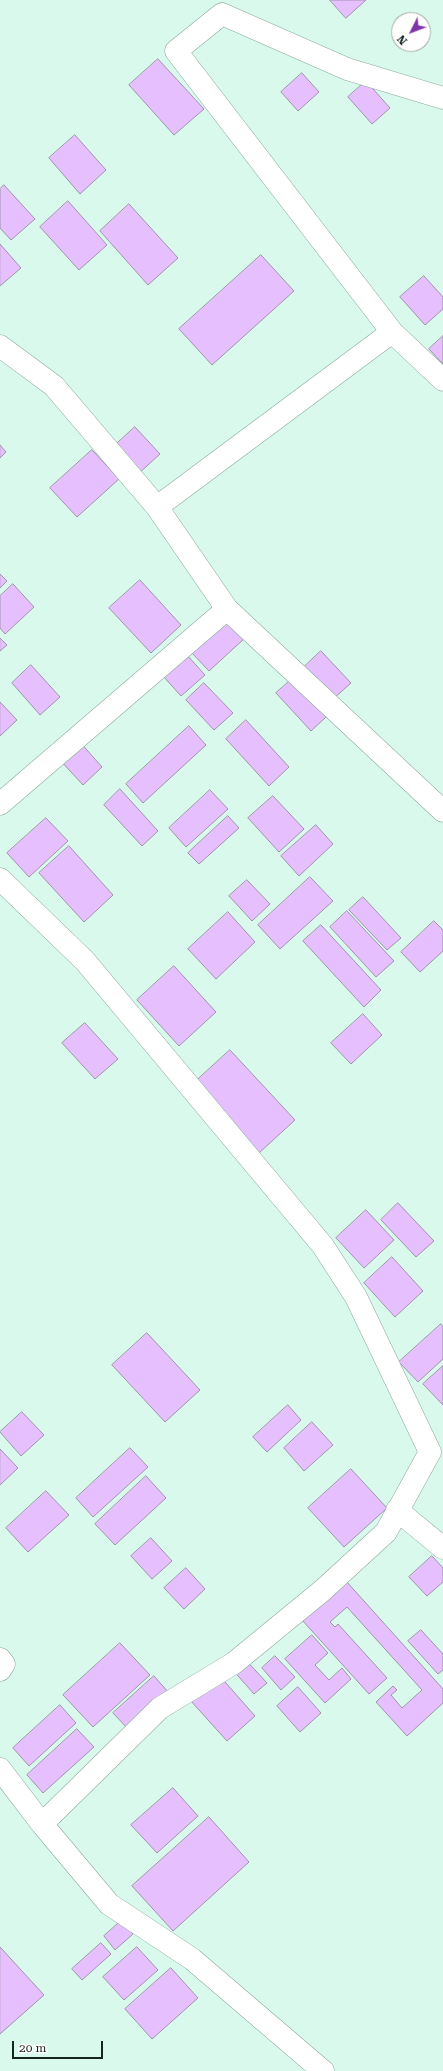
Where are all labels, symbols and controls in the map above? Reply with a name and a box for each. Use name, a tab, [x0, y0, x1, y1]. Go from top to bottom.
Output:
north arrow	[391, 12, 431, 52]
text: N	[395, 32, 410, 47]
scale bar	[14, 2033, 105, 2059]
text: 20 m	[19, 2041, 46, 2055]

